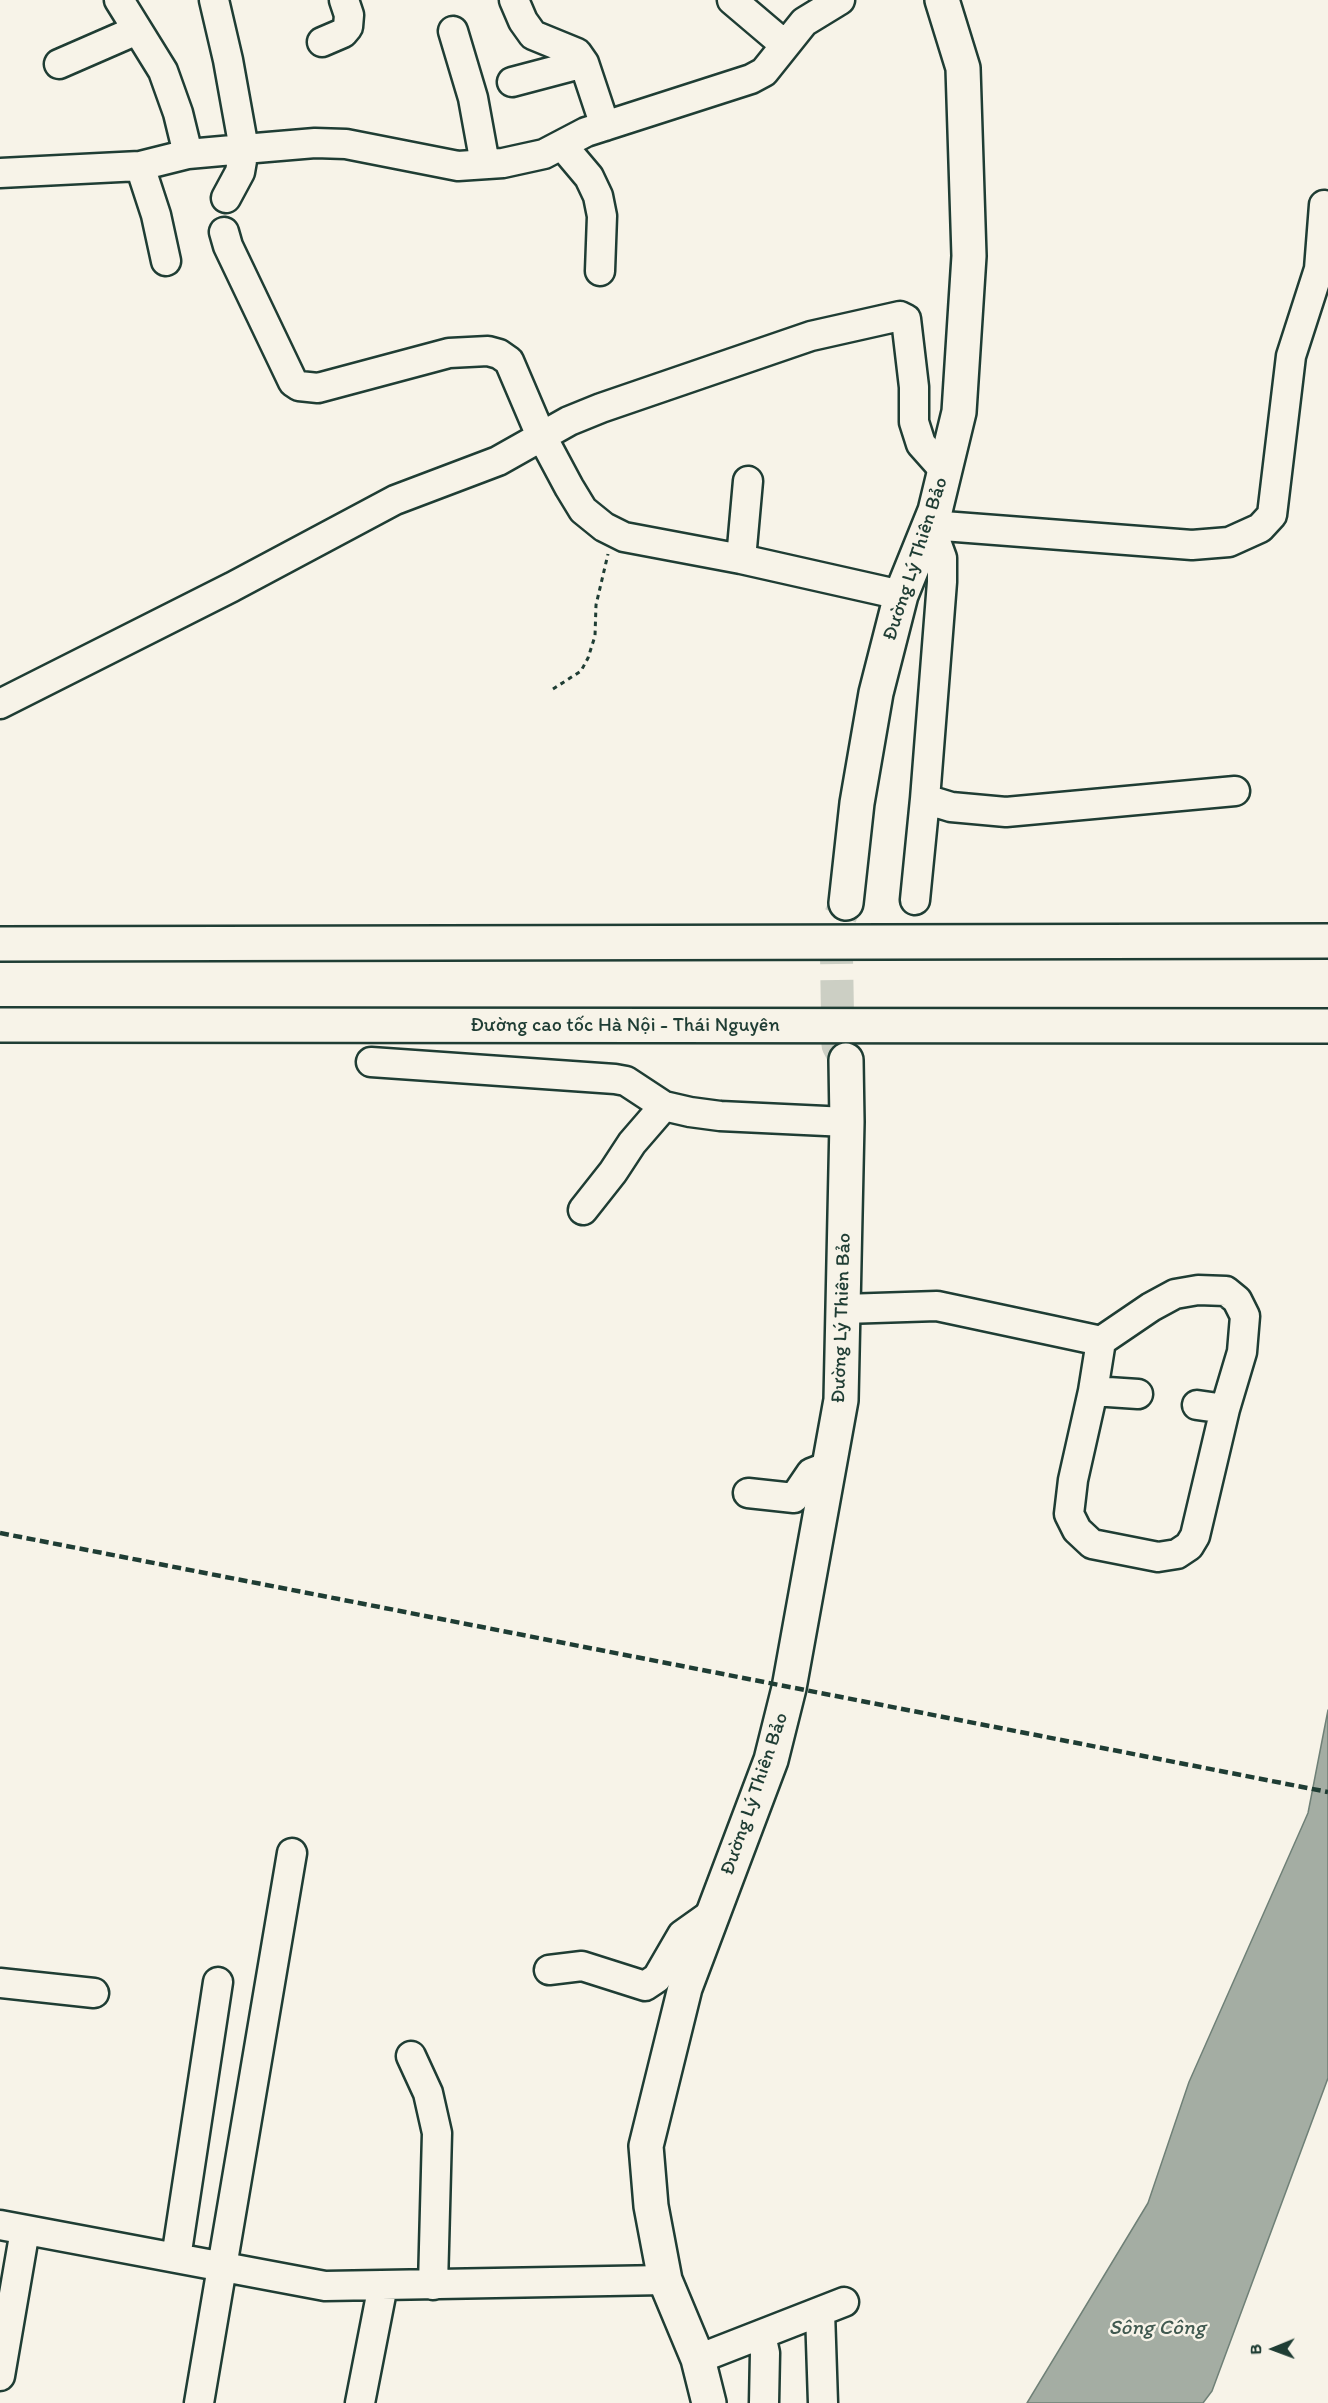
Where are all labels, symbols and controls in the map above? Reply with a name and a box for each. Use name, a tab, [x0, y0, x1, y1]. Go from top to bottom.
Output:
street label: Đường Lý Thiên Bảo	[878, 474, 954, 644]
street label: Đường cao tốc Hà Nội - Thái Nguyên	[470, 1014, 780, 1038]
street label: Đường Lý Thiên Bảo	[827, 1232, 857, 1404]
street label: Đường Lý Thiên Bảo	[716, 1709, 794, 1879]
water label: Sông Công	[1109, 2316, 1205, 2342]
north arrow	[1244, 2319, 1304, 2379]
text: B	[1246, 2344, 1265, 2355]

